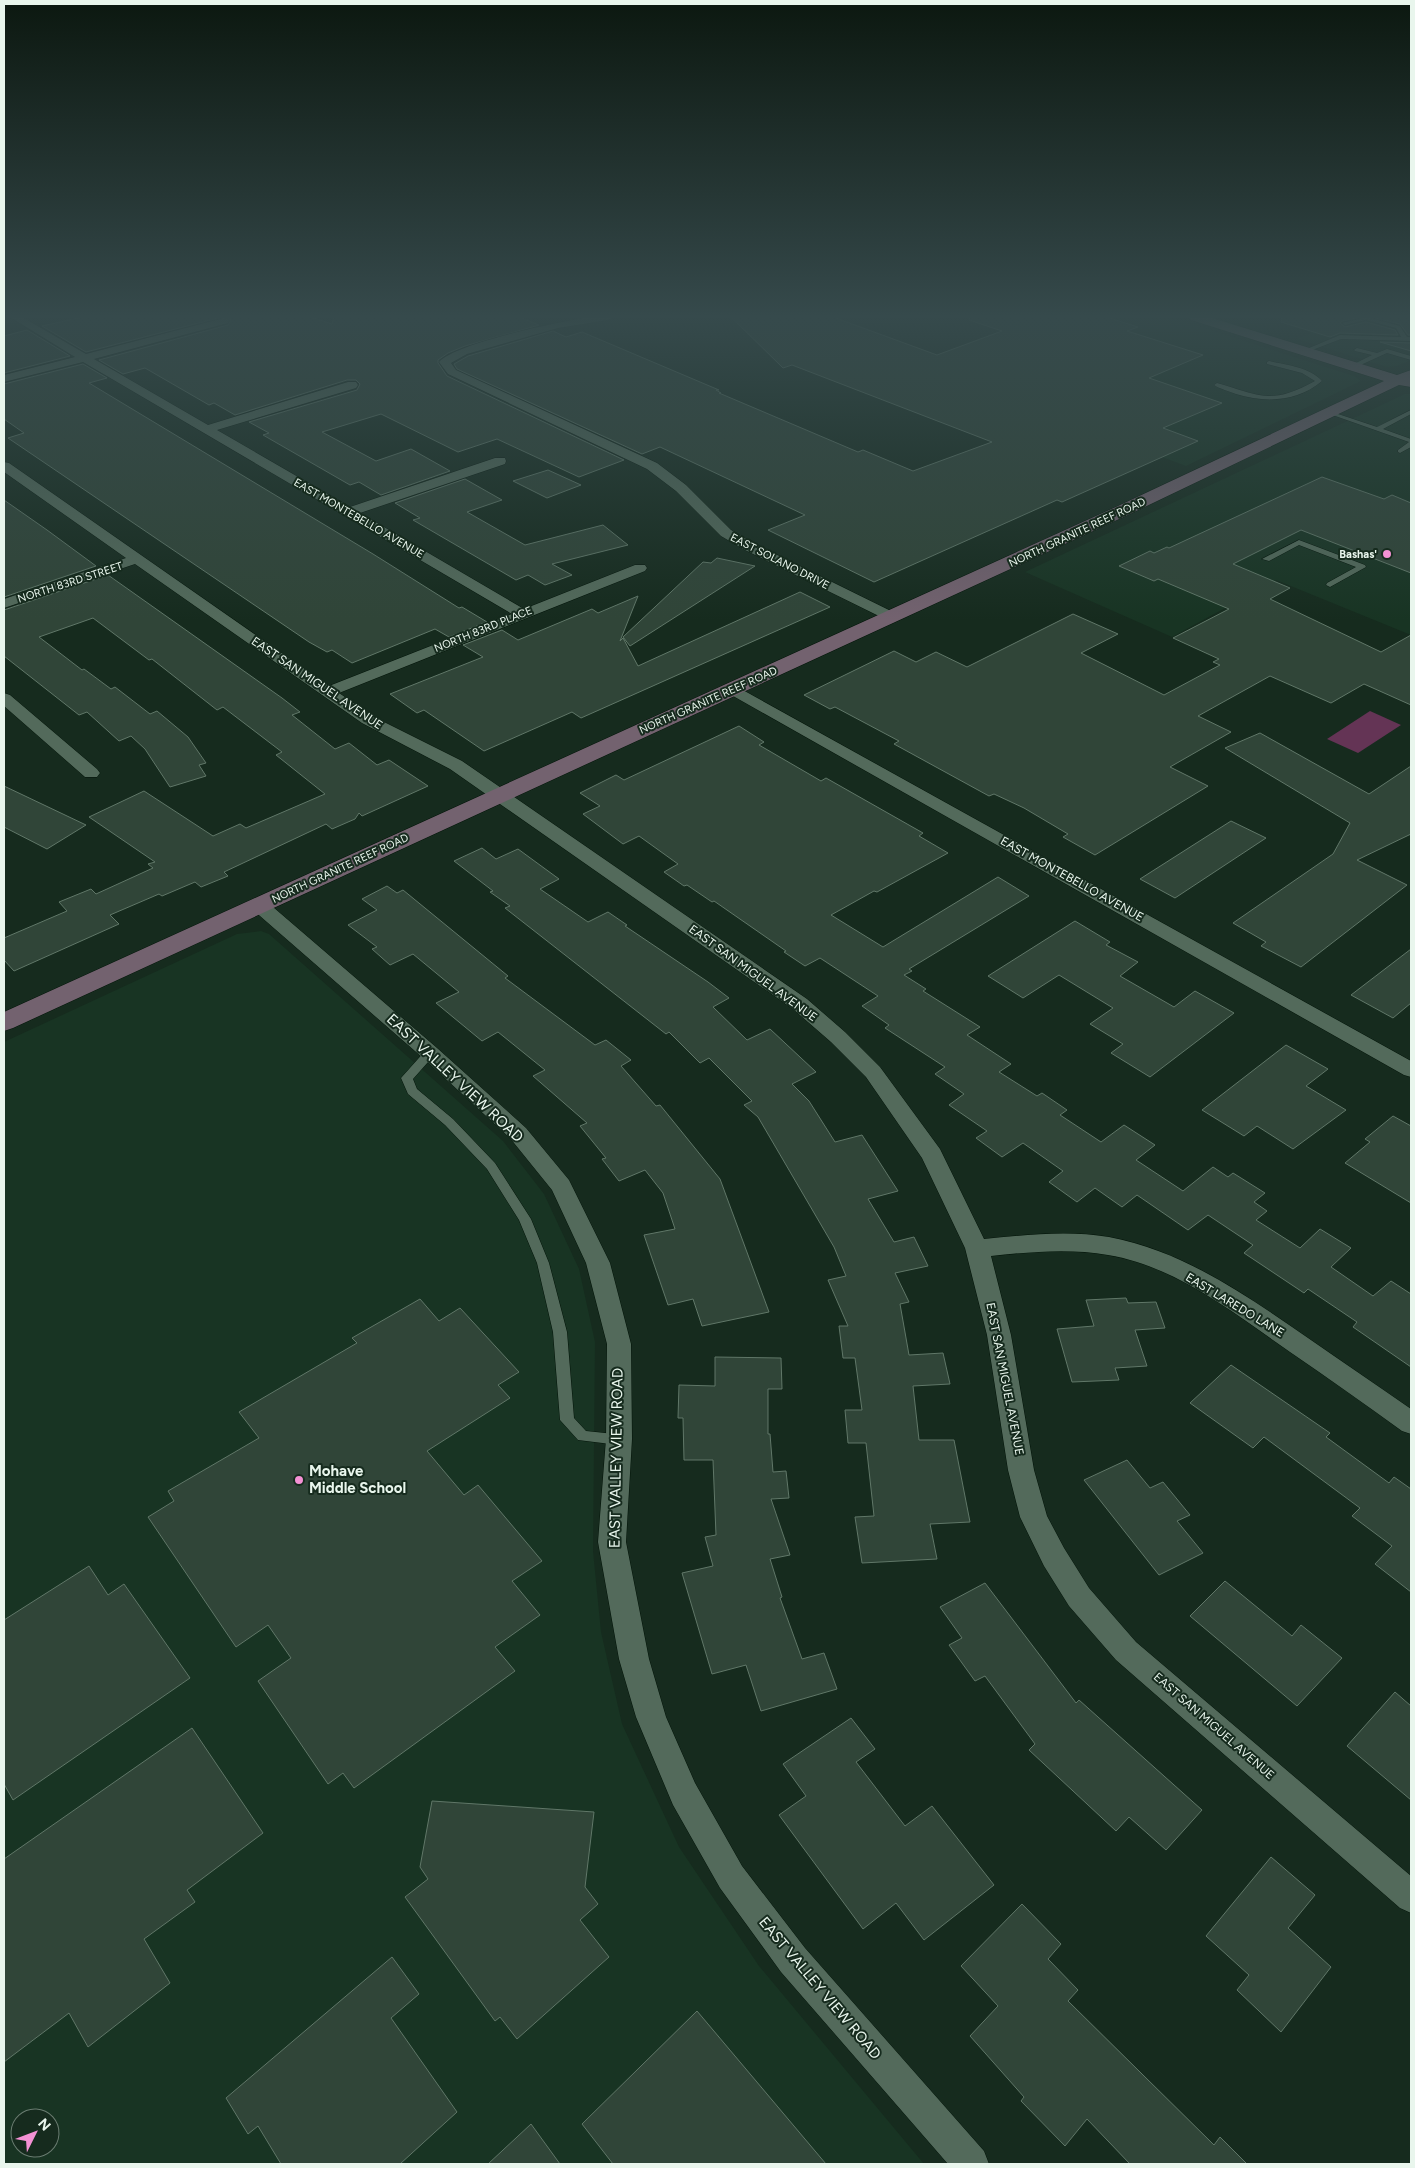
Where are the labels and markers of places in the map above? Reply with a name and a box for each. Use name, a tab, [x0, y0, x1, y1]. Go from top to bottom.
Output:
place label: Bashas'	[1339, 548, 1377, 561]
marker: Bashas'	[1381, 548, 1393, 560]
place label: Mohave Middle School	[309, 1462, 406, 1497]
marker: Mohave Middle School	[293, 1474, 305, 1486]

